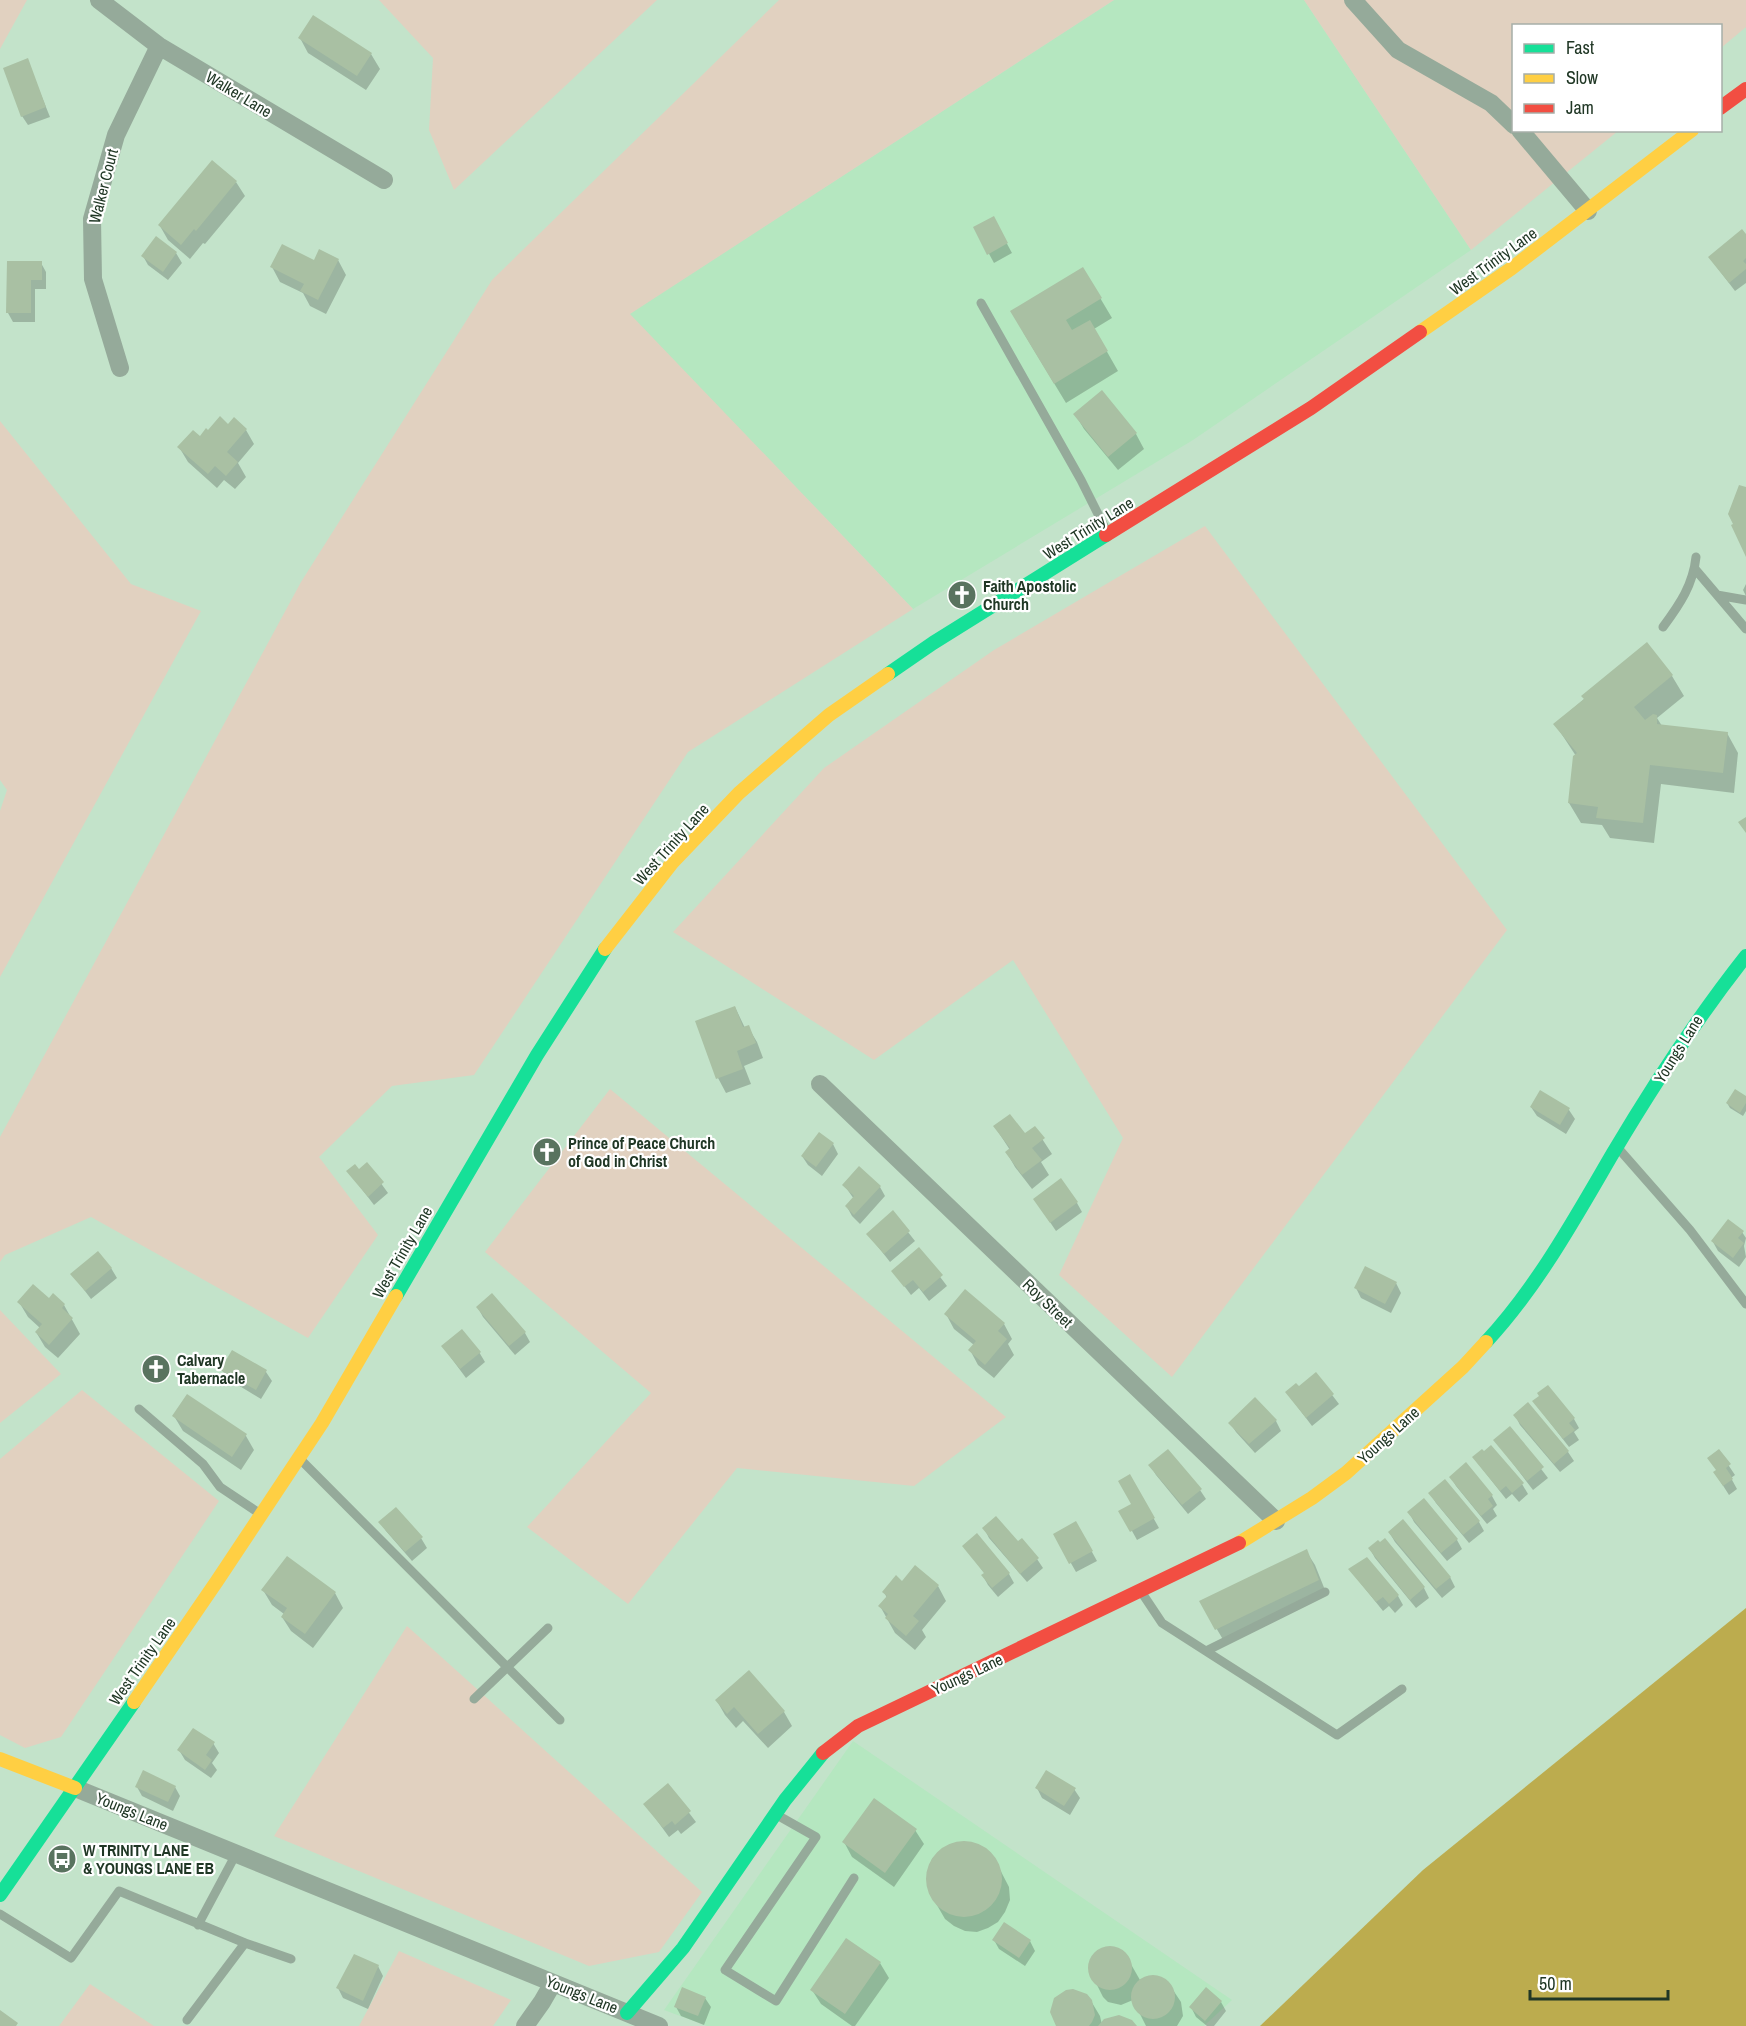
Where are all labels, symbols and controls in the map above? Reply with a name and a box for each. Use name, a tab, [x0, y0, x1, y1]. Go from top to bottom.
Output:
legend	[1512, 24, 1722, 132]
text: Fast	[1566, 35, 1594, 60]
text: Slow	[1566, 65, 1598, 90]
street label: Walker Lane	[202, 66, 276, 122]
text: Jam	[1566, 95, 1594, 120]
street label: Walker Court	[83, 146, 123, 226]
street label: West Trinity Lane	[1445, 222, 1541, 300]
street label: West Trinity Lane	[1039, 491, 1137, 565]
place label: Faith Apostolic Church	[983, 575, 1077, 615]
church icon: Faith Apostolic Church	[946, 579, 978, 611]
street label: West Trinity Lane	[628, 799, 714, 889]
street label: Youngs Lane	[1648, 1011, 1708, 1087]
place label: Prince of Peace Church of God in Christ	[568, 1132, 715, 1172]
church icon: Prince of Peace Church of God in Christ	[531, 1136, 563, 1168]
street label: West Trinity Lane	[367, 1202, 437, 1302]
street label: Roy Street	[1018, 1274, 1078, 1333]
place label: Calvary Tabernacle	[177, 1349, 245, 1389]
church icon: Calvary Tabernacle	[140, 1353, 172, 1385]
street label: Youngs Lane	[1352, 1401, 1424, 1469]
street label: West Trinity Lane	[104, 1613, 180, 1709]
street label: Youngs Lane	[928, 1648, 1006, 1700]
street label: Youngs Lane	[93, 1787, 171, 1835]
place label: W TRINITY LANE & YOUNGS LANE EB	[83, 1839, 214, 1879]
bus stop icon: W TRINITY LANE & YOUNGS LANE EB	[46, 1843, 78, 1875]
scale bar	[1530, 1963, 1668, 2001]
street label: Youngs Lane	[543, 1970, 621, 2018]
text: 50 m	[1539, 1971, 1572, 1996]

